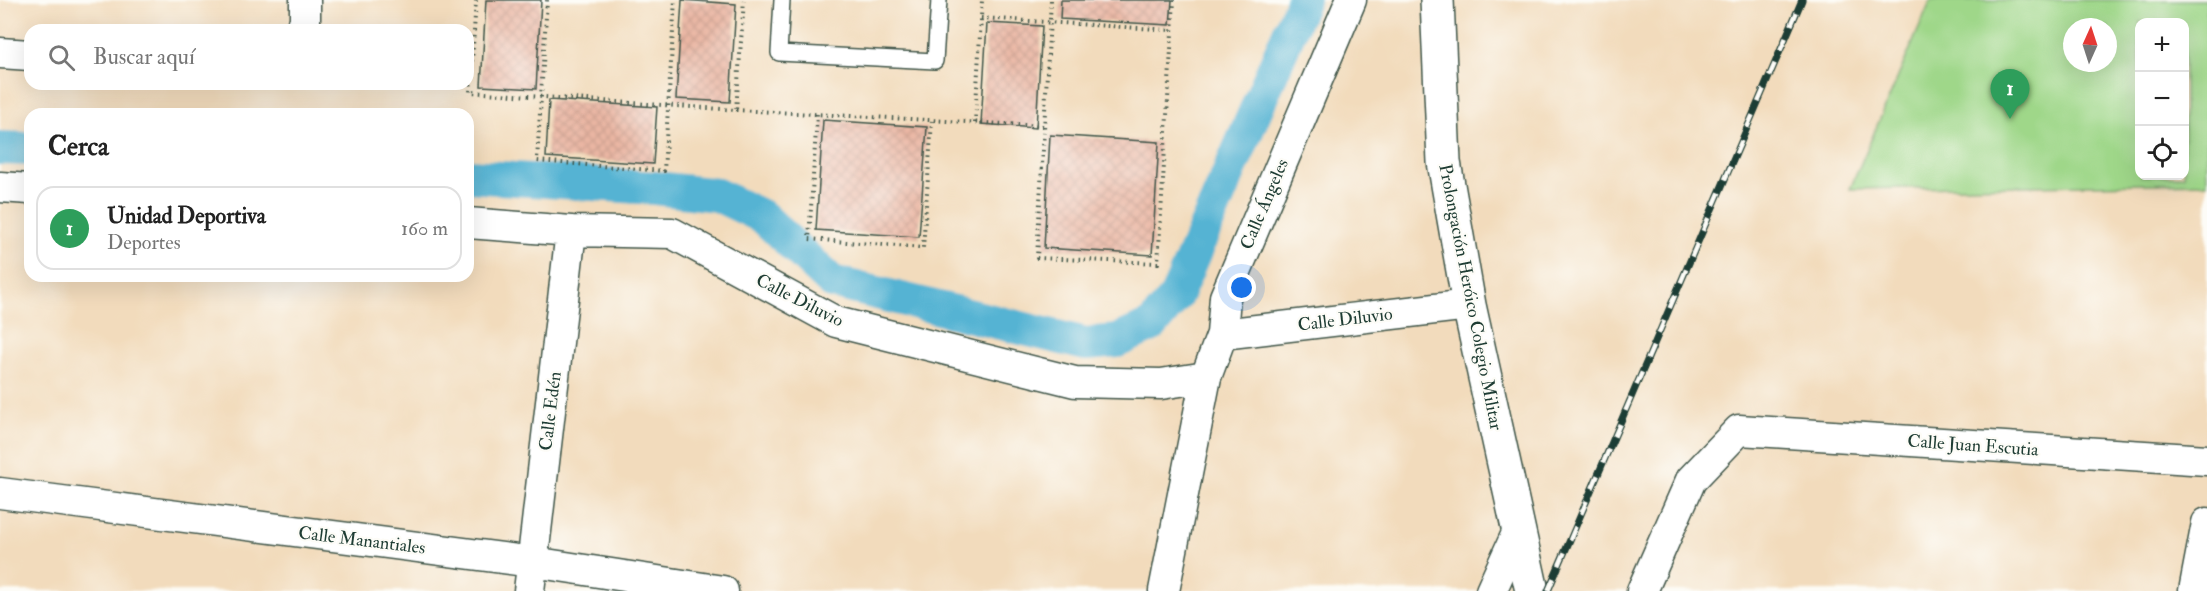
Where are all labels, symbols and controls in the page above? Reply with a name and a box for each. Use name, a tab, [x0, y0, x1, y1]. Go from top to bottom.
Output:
north arrow	[2063, 18, 2117, 72]
map controls	[2135, 18, 2189, 180]
button: +	[2135, 18, 2189, 72]
search box	[24, 24, 474, 90]
icon: search	[45, 41, 78, 74]
text: Buscar aquí	[93, 43, 195, 71]
pin: 1	[1990, 70, 2030, 119]
button: −	[2135, 72, 2189, 126]
button: locate	[2135, 126, 2189, 180]
text: Cerca	[48, 131, 109, 163]
street label: Calle Ángeles	[1235, 155, 1294, 253]
street label: Prolongación Heróico Colegio Militar	[1433, 162, 1508, 433]
text: Unidad Deportiva	[107, 202, 266, 230]
text: 1	[66, 216, 73, 241]
text: 160 m	[401, 216, 448, 241]
text: Deportes	[107, 230, 181, 255]
street label: Calle Diluvio	[752, 269, 848, 332]
your location	[1227, 273, 1256, 302]
street label: Calle Diluvio	[1296, 302, 1394, 337]
street label: Calle Edén	[534, 370, 567, 452]
street label: Calle Juan Escutia	[1907, 429, 2040, 462]
street label: Calle Manantiales	[297, 521, 427, 560]

